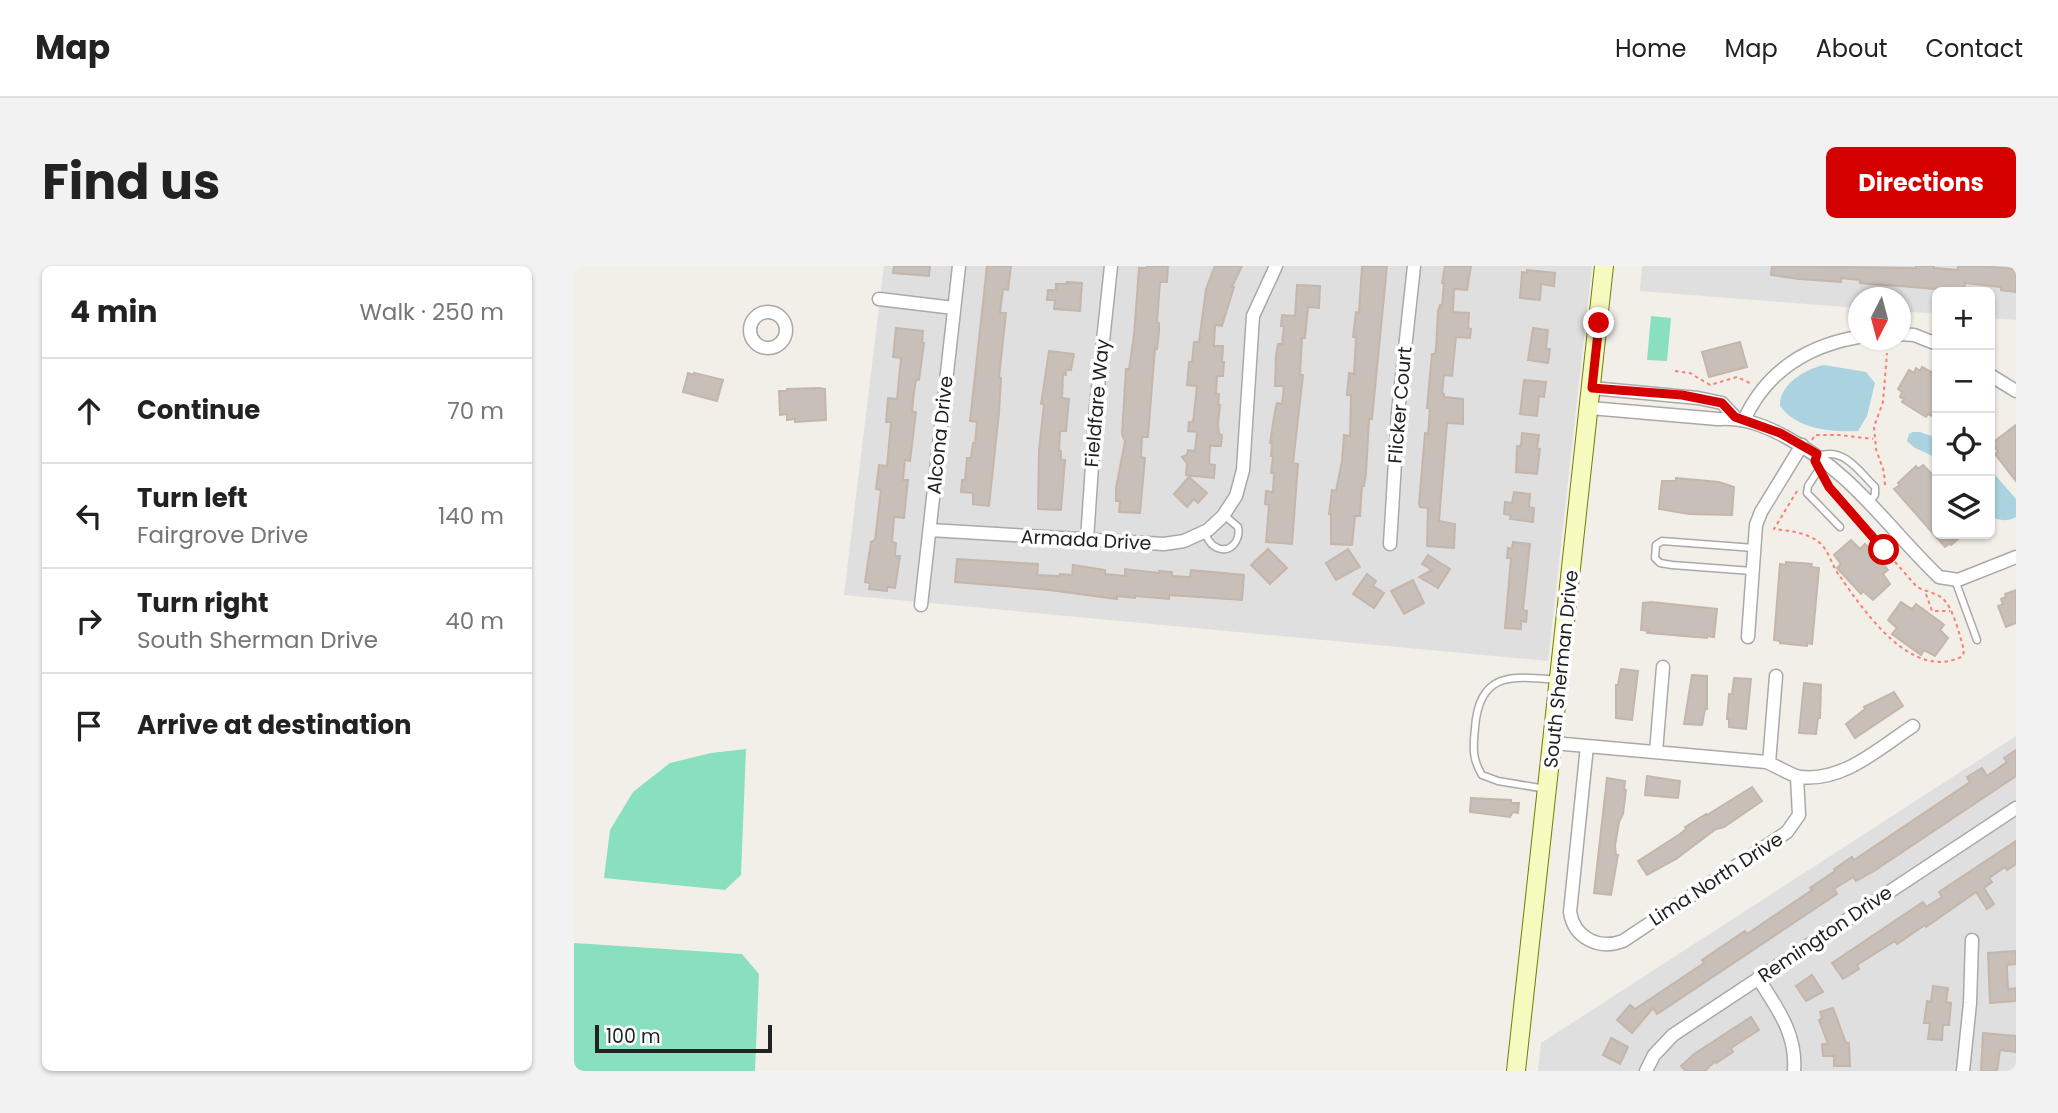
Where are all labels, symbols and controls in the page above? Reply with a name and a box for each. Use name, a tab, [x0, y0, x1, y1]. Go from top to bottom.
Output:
text: Map	[35, 24, 110, 71]
text: Home	[1615, 32, 1687, 65]
text: Map	[1725, 32, 1778, 65]
text: About	[1816, 32, 1887, 65]
text: Contact	[1925, 32, 2023, 65]
button: Directions	[1826, 147, 2016, 218]
text: Find us	[42, 148, 220, 216]
north arrow	[1848, 287, 1911, 350]
map controls	[1932, 287, 1995, 539]
button: +	[1932, 287, 1995, 350]
text: 4 min	[70, 290, 158, 333]
text: Walk · 250 m	[359, 296, 504, 328]
route end	[1583, 307, 1614, 338]
street label: Fieldfare Way	[1078, 337, 1116, 468]
street label: Flicker Court	[1381, 345, 1419, 465]
button: −	[1932, 350, 1995, 413]
street label: Alcona Drive	[920, 374, 960, 496]
icon: ahead	[70, 392, 108, 430]
text: Continue	[137, 392, 260, 428]
text: 70 m	[447, 395, 504, 427]
button: locate	[1932, 413, 1995, 476]
button: layers	[1932, 476, 1995, 539]
text: Turn left	[137, 480, 248, 516]
icon: left	[70, 497, 108, 535]
text: 140 m	[438, 500, 504, 532]
text: Fairgrove Drive	[137, 519, 308, 551]
street label: Armada Drive	[1020, 523, 1152, 557]
route start	[1868, 534, 1899, 565]
street label: South Sherman Drive	[1537, 569, 1585, 769]
text: Turn right	[137, 585, 269, 621]
icon: right	[70, 602, 108, 640]
text: 40 m	[445, 605, 504, 637]
text: South Sherman Drive	[137, 624, 378, 656]
icon: arrive	[70, 707, 108, 745]
text: Arrive at destination	[137, 707, 412, 743]
street label: Lima North Drive	[1644, 826, 1788, 932]
street label: Remington Drive	[1753, 879, 1897, 989]
scale bar	[595, 1022, 772, 1054]
text: 100 m	[606, 1023, 661, 1050]

